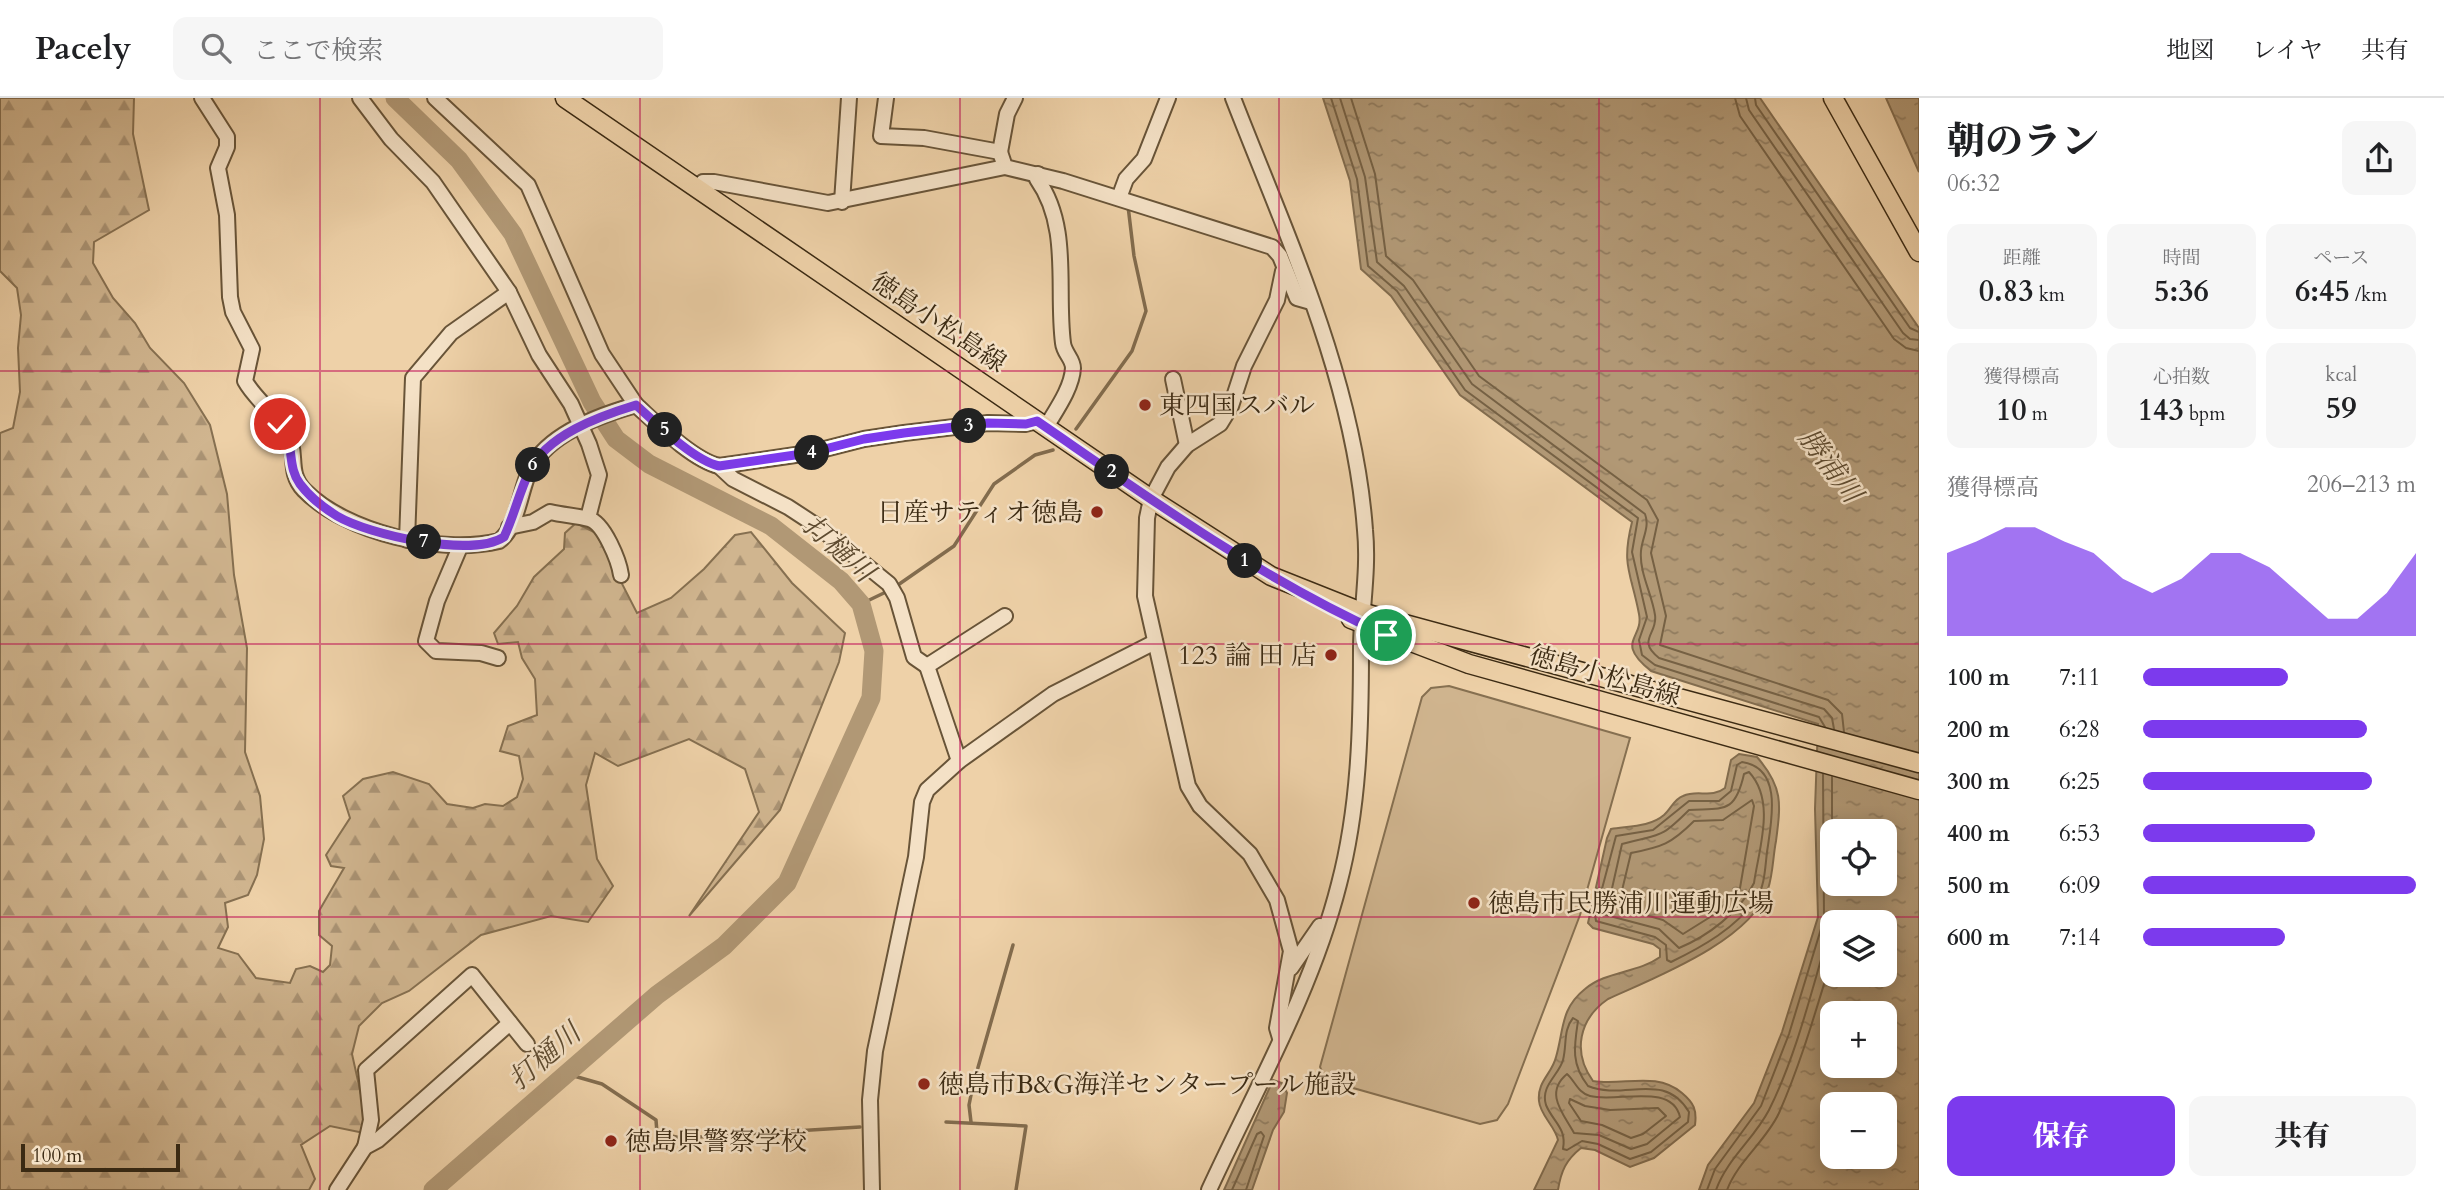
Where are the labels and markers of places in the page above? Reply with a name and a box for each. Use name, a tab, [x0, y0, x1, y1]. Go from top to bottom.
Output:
place label: 東四国スバル	[1159, 388, 1315, 423]
pin	[250, 394, 310, 454]
marker: 東四国スバル	[1137, 397, 1153, 413]
pin: 3	[951, 408, 986, 444]
pin: 5	[648, 412, 682, 448]
pin: 4	[794, 436, 830, 470]
pin: 6	[516, 448, 550, 482]
pin: 2	[1094, 454, 1130, 490]
place label: 日産サティオ徳島	[877, 495, 1083, 530]
marker: 日産サティオ徳島	[1089, 504, 1105, 520]
pin: 7	[406, 524, 442, 560]
pin: 1	[1228, 544, 1262, 578]
pin	[1356, 605, 1416, 665]
place label: 123 論 田 店	[1178, 638, 1317, 673]
marker: 123 論 田 店	[1323, 647, 1339, 663]
place label: 徳島市民勝浦川運動広場	[1488, 886, 1774, 921]
marker: 徳島市民勝浦川運動広場	[1466, 895, 1482, 911]
place label: 徳島市B&G海洋センタープール施設	[938, 1067, 1356, 1102]
marker: 徳島市B&G海洋センタープール施設	[916, 1076, 932, 1092]
place label: 徳島県警察学校	[625, 1124, 807, 1159]
marker: 徳島県警察学校	[603, 1133, 619, 1149]

